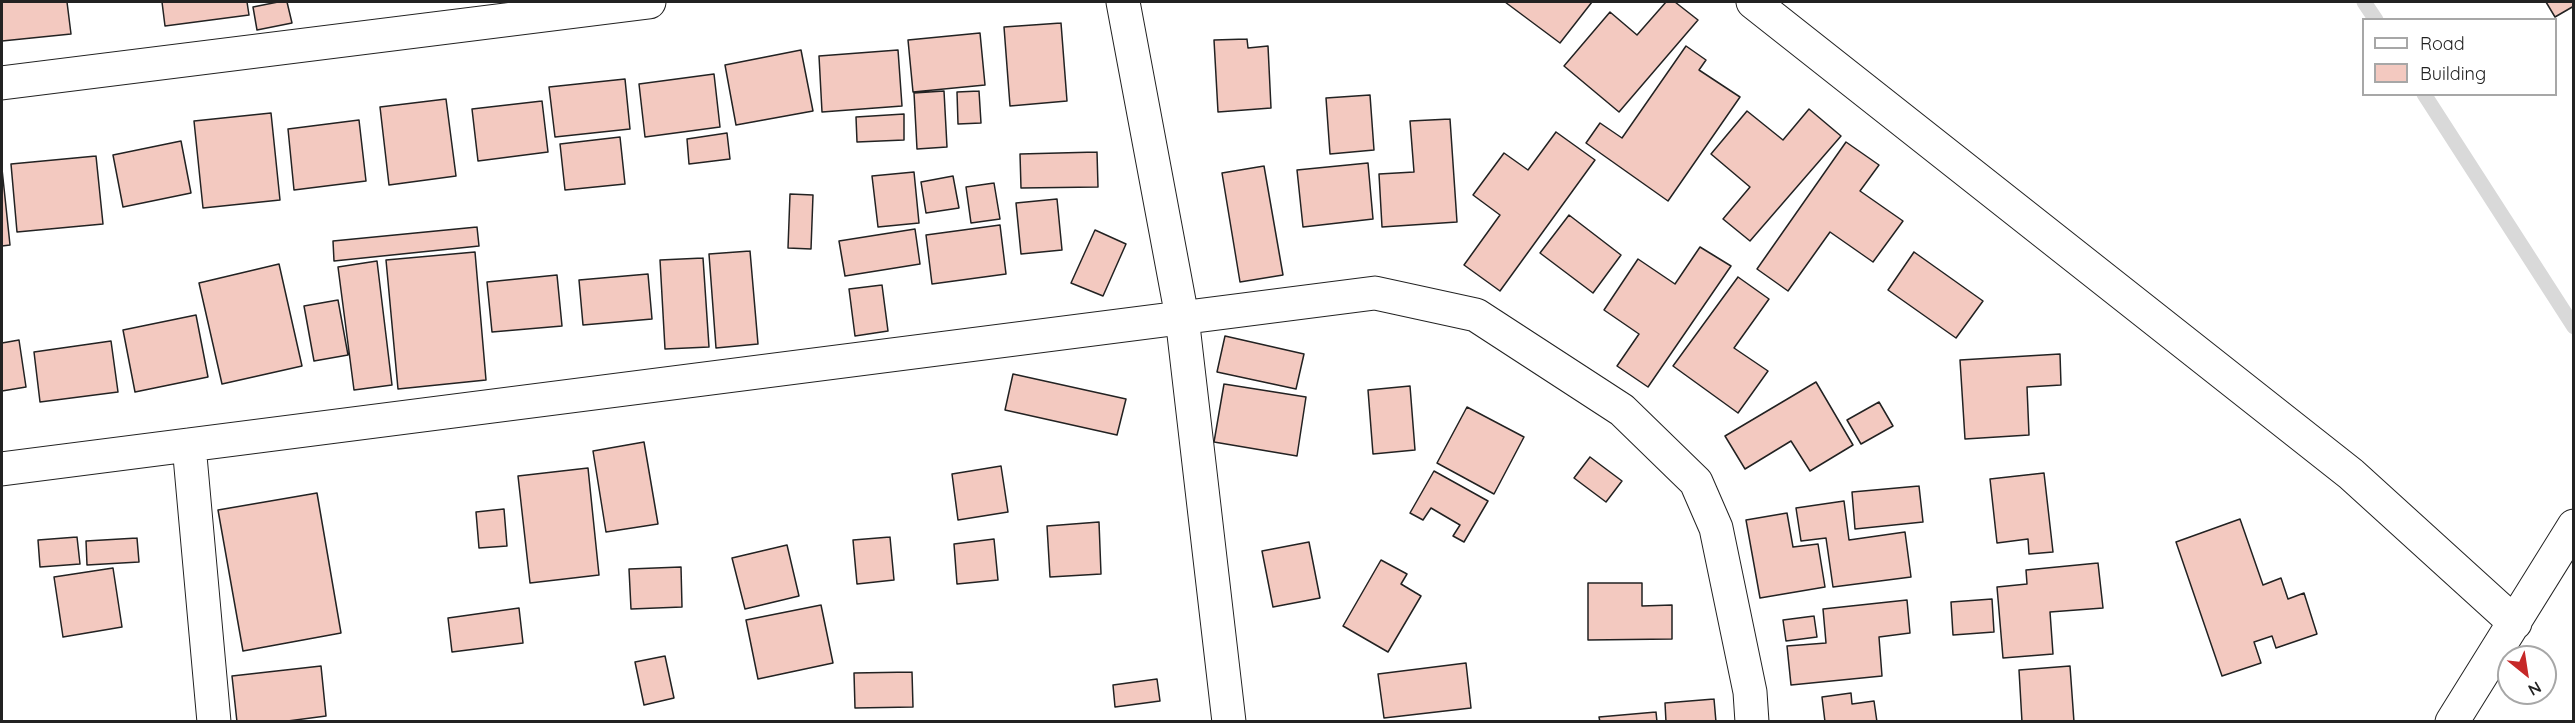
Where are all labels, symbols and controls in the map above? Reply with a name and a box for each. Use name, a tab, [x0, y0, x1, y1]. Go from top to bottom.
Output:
legend	[2362, 18, 2557, 96]
text: Road	[2420, 32, 2465, 55]
text: Building	[2420, 62, 2486, 85]
north arrow	[2497, 645, 2557, 705]
text: N	[2525, 677, 2545, 700]

